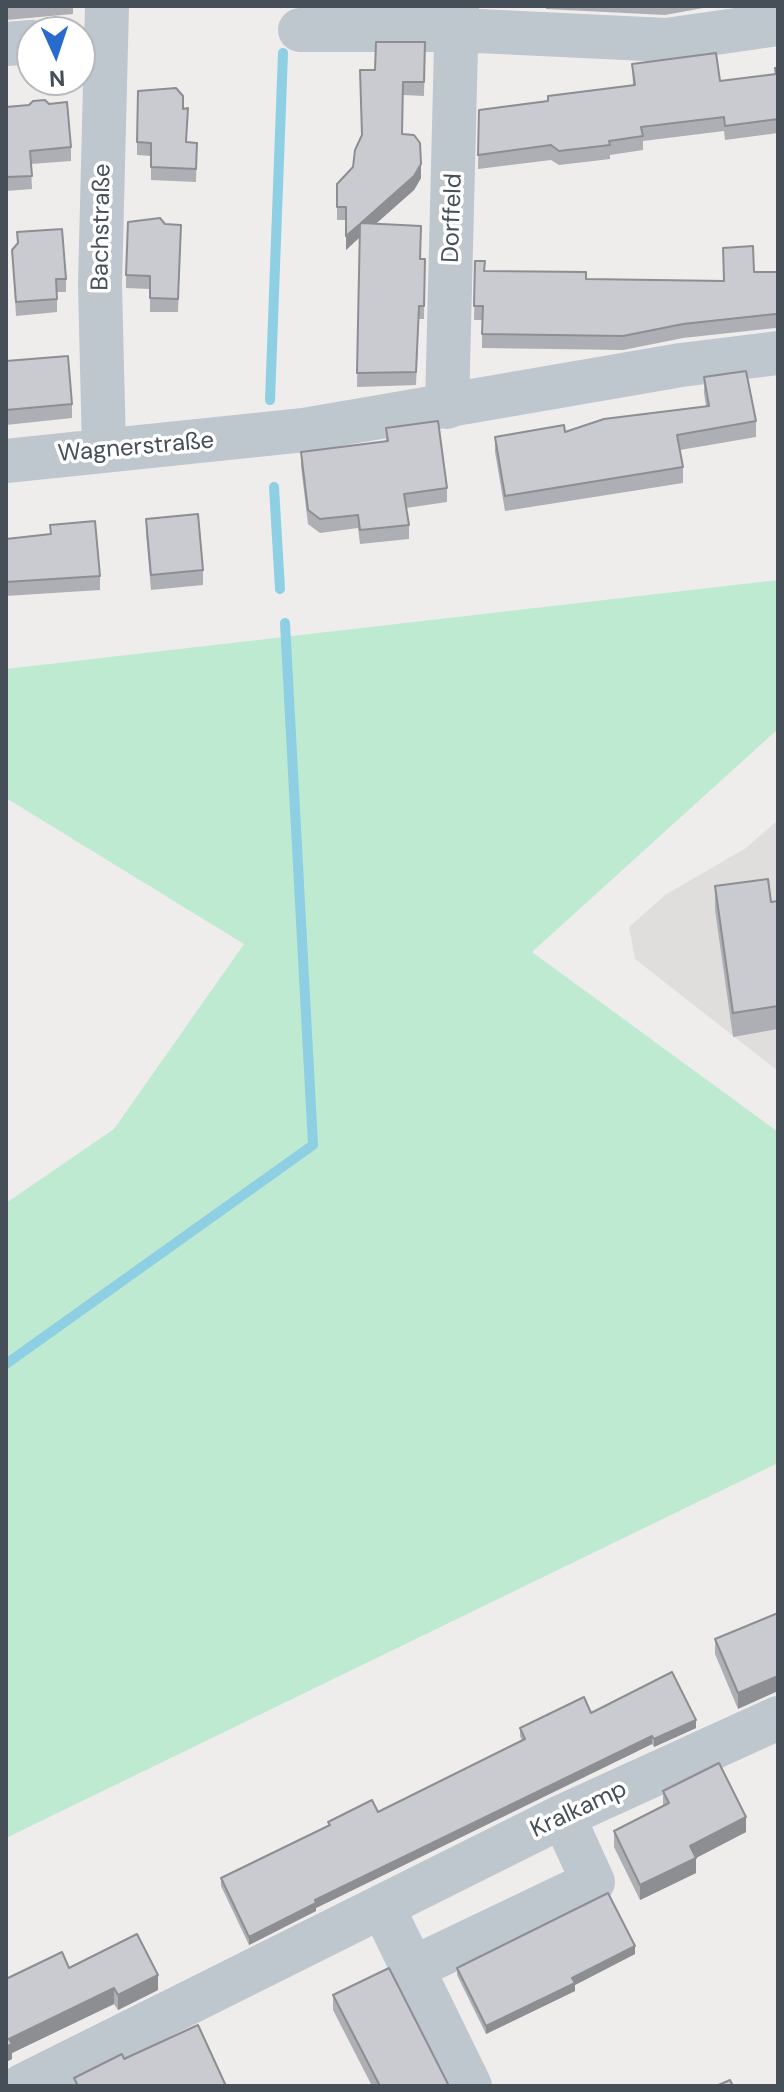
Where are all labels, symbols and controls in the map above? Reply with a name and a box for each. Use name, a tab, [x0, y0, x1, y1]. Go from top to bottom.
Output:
north arrow	[16, 16, 96, 96]
text: N	[48, 64, 66, 93]
street label: Bachstraße	[86, 163, 118, 291]
street label: Dorffeld	[437, 173, 469, 263]
street label: Wagnerstraße	[57, 427, 215, 469]
street label: Kralkamp	[526, 1775, 632, 1845]

